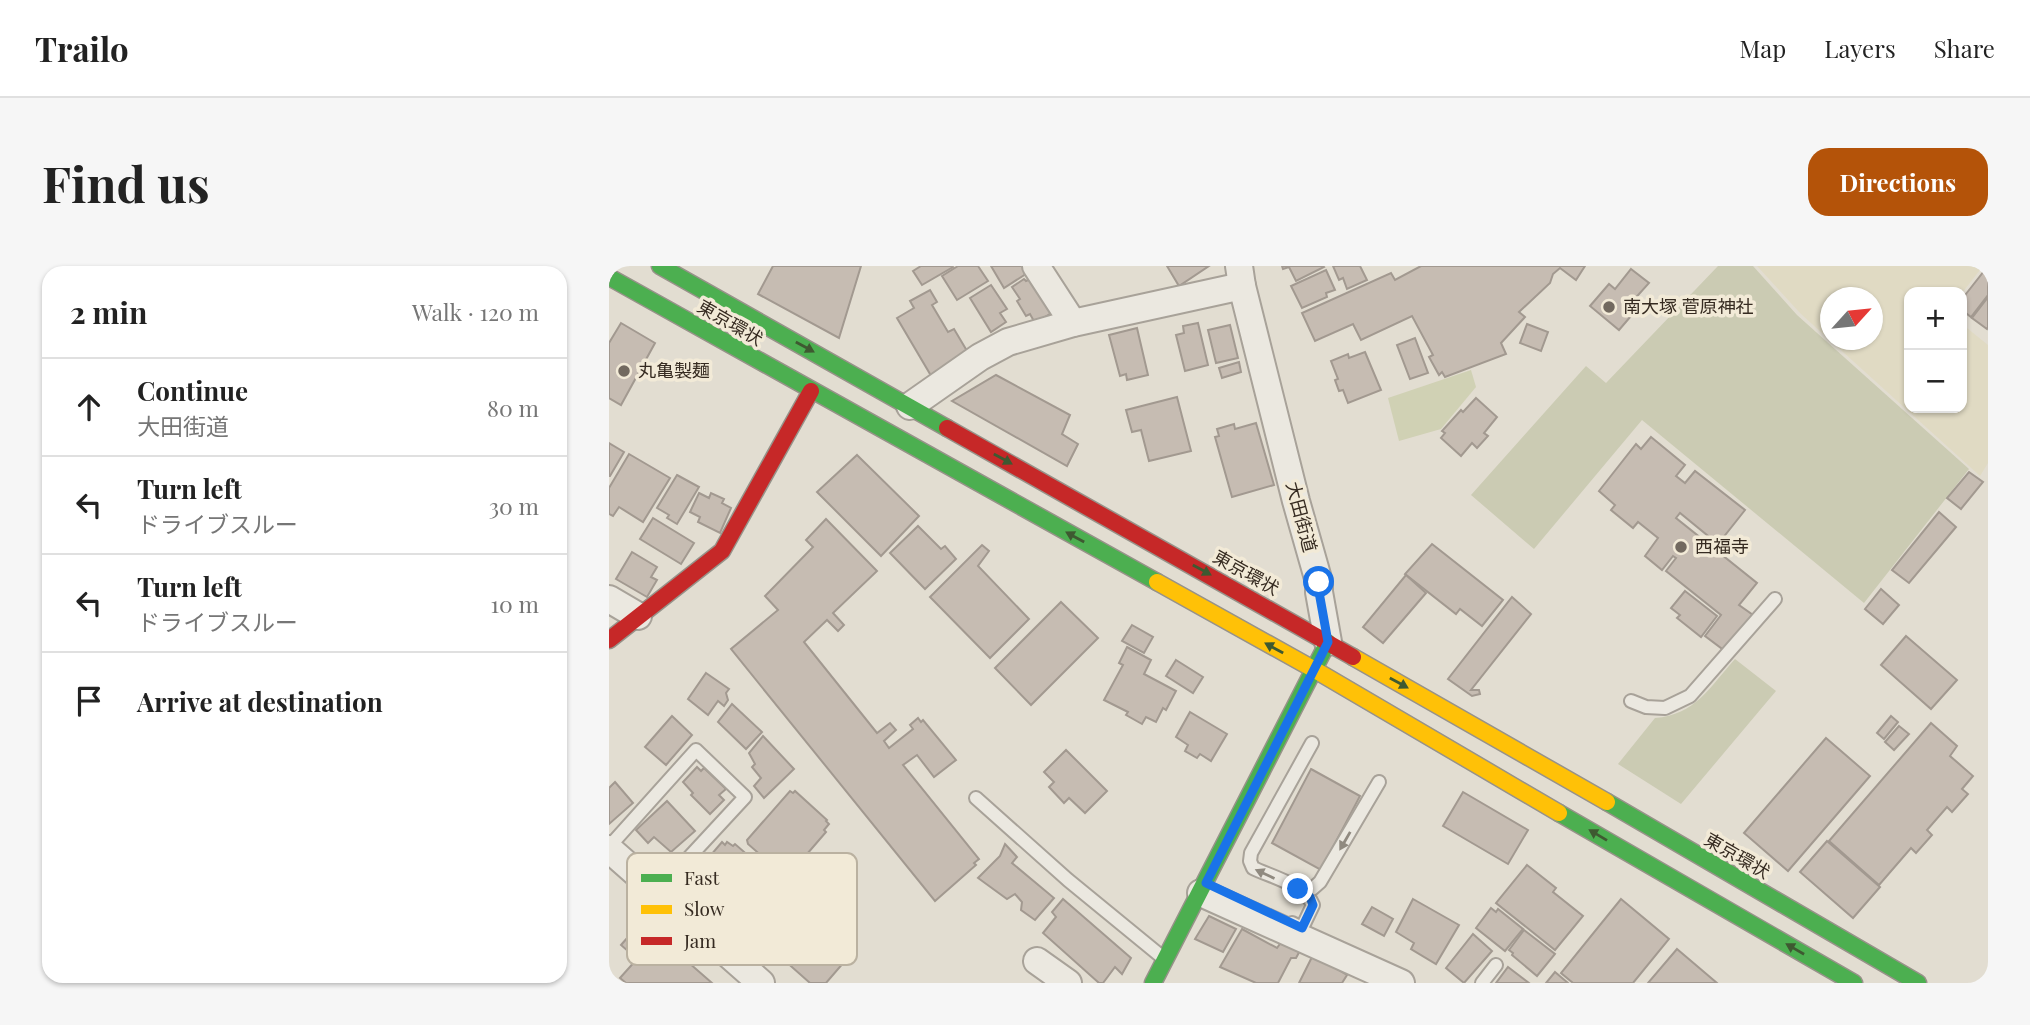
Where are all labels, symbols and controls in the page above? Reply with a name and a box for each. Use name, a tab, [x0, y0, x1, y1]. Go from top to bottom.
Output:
text: Trailo	[35, 26, 129, 70]
text: Map	[1740, 32, 1786, 64]
text: Layers	[1824, 32, 1896, 64]
text: Share	[1934, 32, 1995, 64]
button: Directions	[1808, 148, 1988, 216]
text: Find us	[42, 150, 210, 215]
north arrow	[1820, 287, 1883, 350]
map controls	[1904, 287, 1967, 413]
button: +	[1904, 287, 1967, 350]
text: 2 min	[70, 292, 147, 332]
street label: 東京環状	[693, 294, 768, 351]
place label: 南大塚 菅原神社	[1623, 294, 1753, 318]
text: Walk · 120 m	[412, 296, 539, 327]
marker: 南大塚 菅原神社	[1601, 299, 1617, 315]
one-way arrow	[795, 341, 815, 353]
button: −	[1904, 350, 1967, 413]
place label: 丸亀製麺	[638, 358, 710, 382]
marker: 丸亀製麺	[616, 363, 632, 379]
text: Continue	[137, 373, 248, 408]
icon: ahead	[70, 388, 108, 426]
text: 80 m	[487, 392, 539, 423]
text: 大田街道	[137, 410, 229, 441]
one-way arrow	[994, 453, 1013, 465]
text: Turn left	[137, 471, 242, 506]
street label: 大田街道	[1281, 479, 1323, 555]
icon: left	[70, 486, 108, 524]
text: 30 m	[489, 490, 539, 521]
text: ドライブスルー	[137, 508, 298, 539]
one-way arrow	[1065, 532, 1085, 543]
place label: 西福寺	[1695, 534, 1749, 558]
marker: 西福寺	[1673, 539, 1689, 555]
street label: 東京環状	[1209, 544, 1284, 600]
one-way arrow	[1192, 564, 1211, 576]
route start	[1303, 566, 1334, 597]
text: Turn left	[137, 569, 242, 604]
icon: left	[70, 584, 108, 622]
text: 10 m	[491, 588, 539, 619]
text: ドライブスルー	[137, 606, 298, 637]
one-way arrow	[1264, 642, 1284, 653]
one-way arrow	[1390, 677, 1409, 689]
icon: arrive	[70, 682, 108, 720]
text: Arrive at destination	[137, 684, 383, 719]
street label: 東京環状	[1700, 827, 1775, 884]
one-way arrow	[1589, 829, 1608, 841]
one-way arrow	[1338, 831, 1351, 850]
legend	[627, 853, 857, 965]
text: Fast	[684, 864, 720, 890]
one-way arrow	[1255, 868, 1275, 879]
route end	[1282, 873, 1313, 904]
text: Slow	[684, 895, 725, 921]
text: Jam	[683, 927, 716, 953]
one-way arrow	[1786, 943, 1805, 955]

